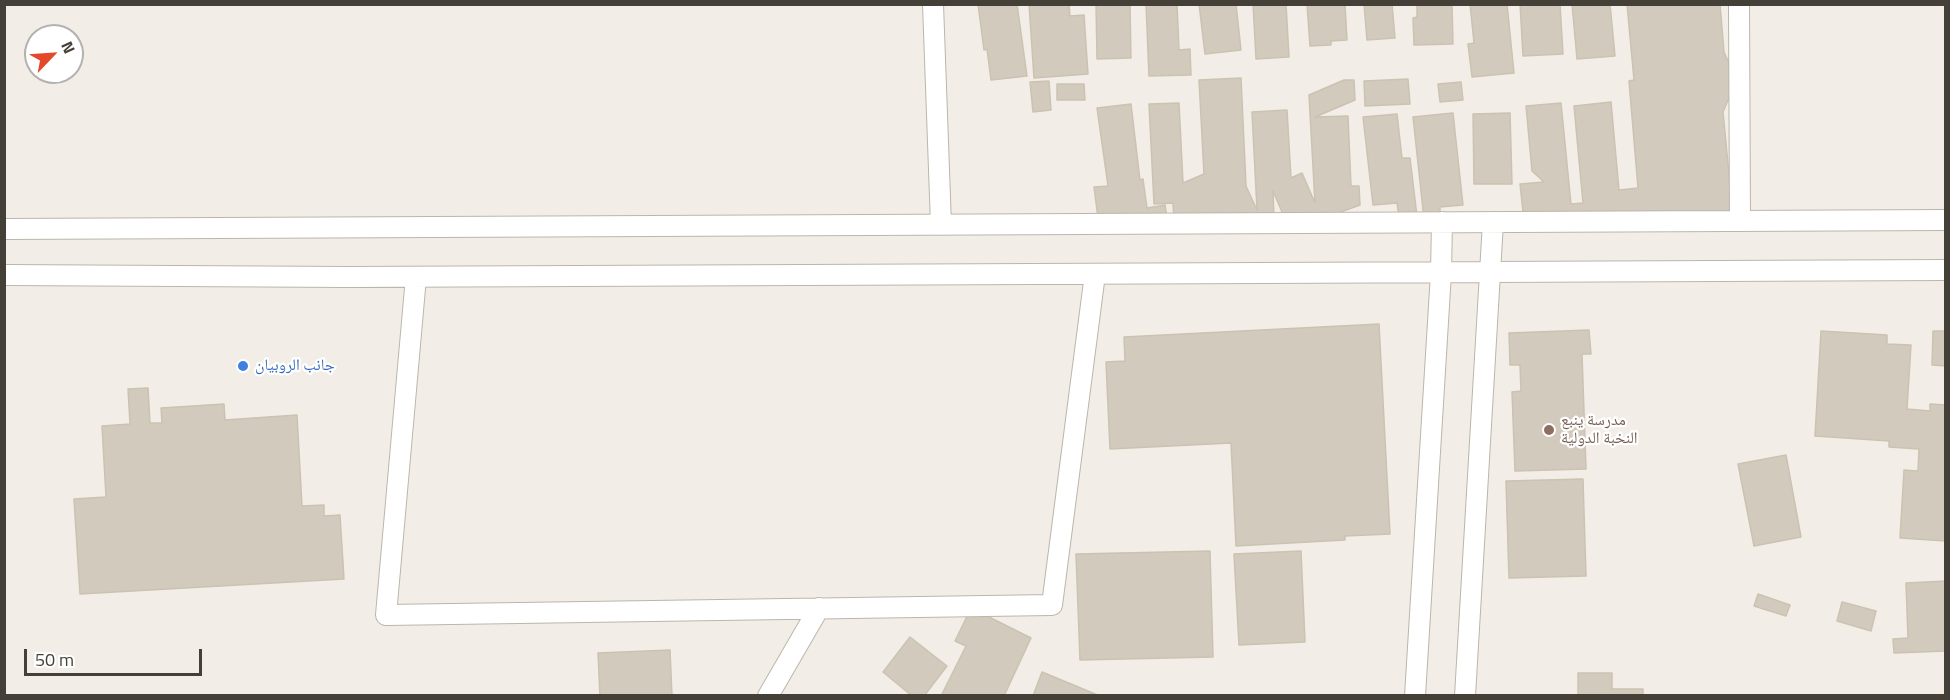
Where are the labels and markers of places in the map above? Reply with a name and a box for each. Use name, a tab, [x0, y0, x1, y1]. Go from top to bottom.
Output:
place label: جانب الروبيان	[255, 356, 335, 376]
marker: جانب الروبيان	[236, 359, 250, 373]
place label: مدرسة ينبع النخبة الدولية	[1561, 411, 1638, 449]
marker: مدرسة ينبع النخبة الدولية	[1542, 423, 1556, 437]

